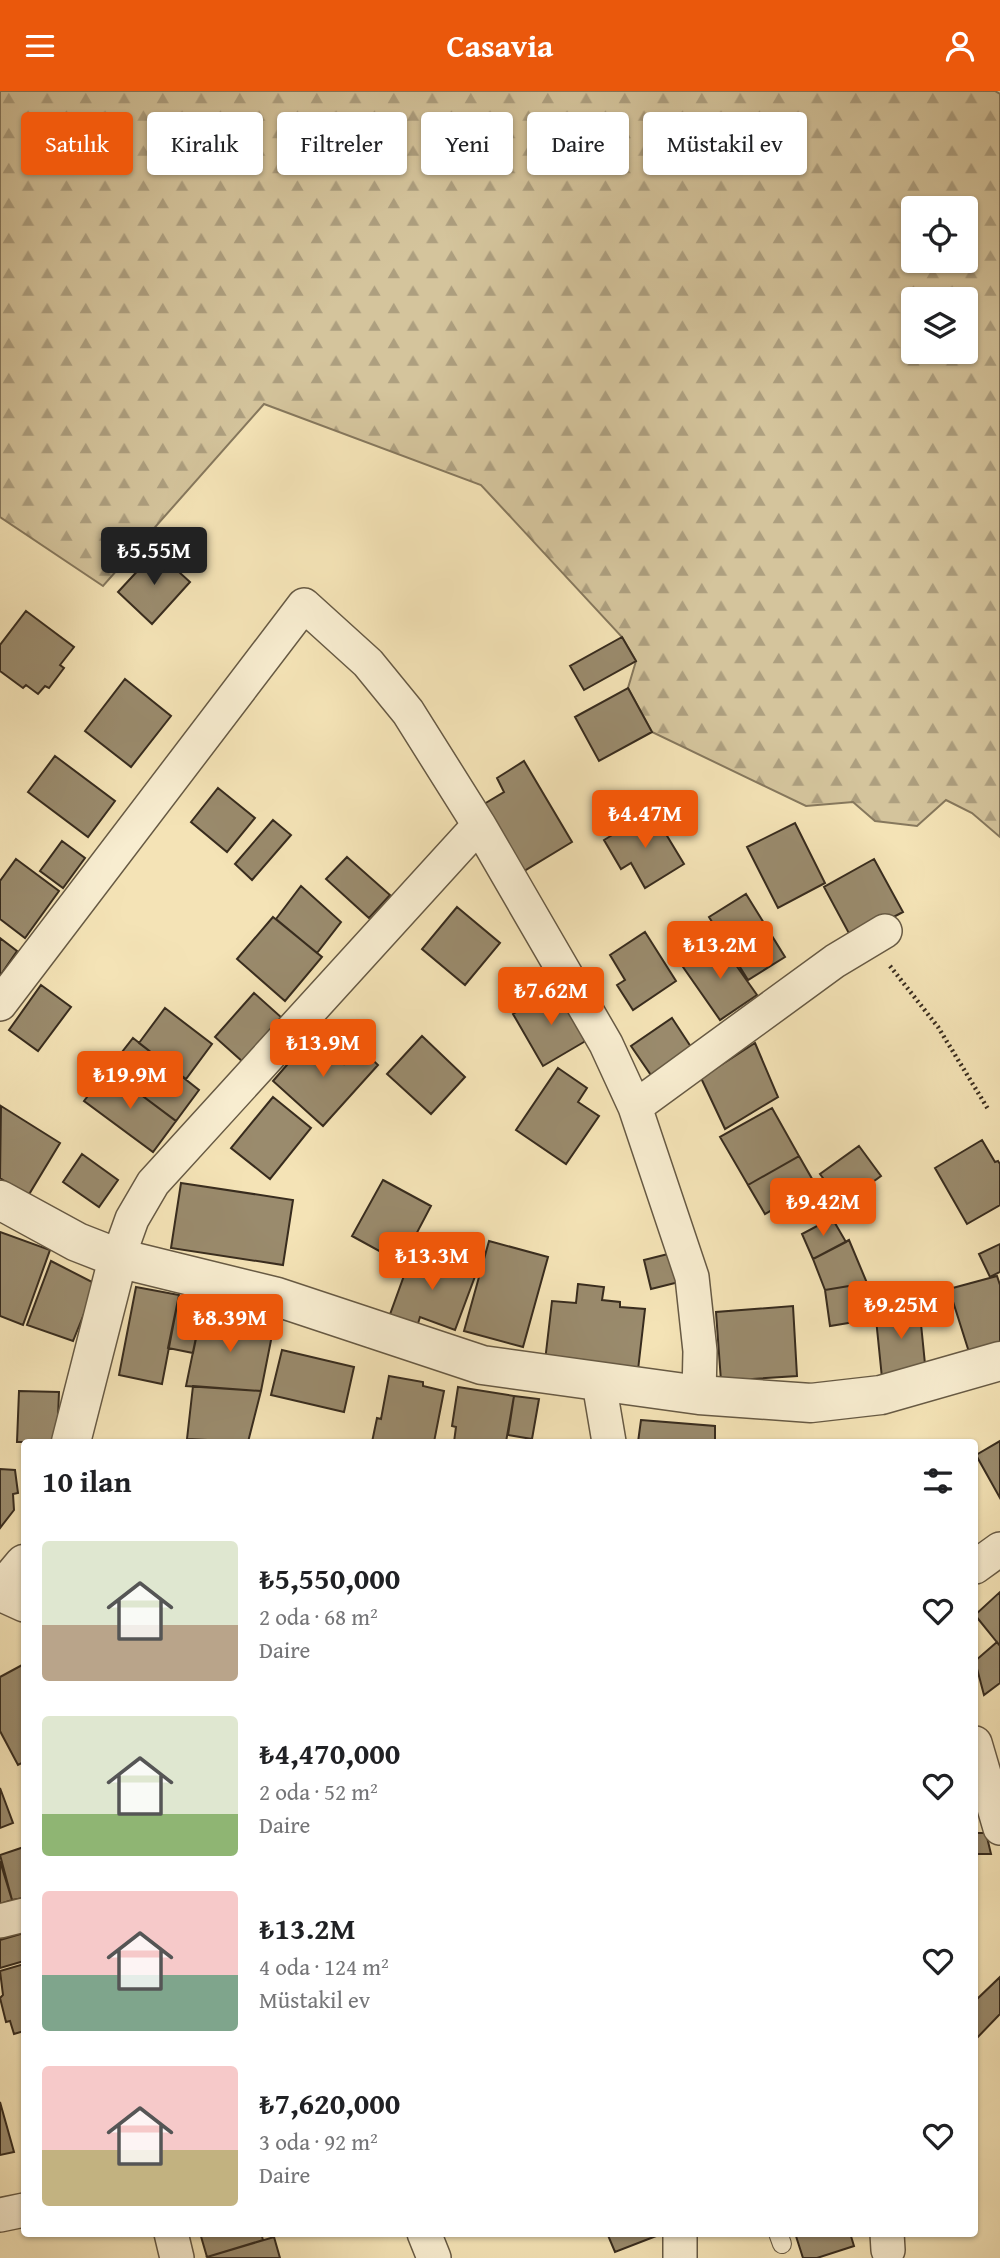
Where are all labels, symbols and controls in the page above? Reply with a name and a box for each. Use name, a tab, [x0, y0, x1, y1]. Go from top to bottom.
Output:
text: Casavia	[447, 22, 553, 69]
icon: menu	[21, 27, 59, 65]
icon: person	[941, 27, 979, 65]
chip: Satılık	[21, 112, 133, 175]
chip: Kiralık	[147, 112, 263, 175]
chip: Filtreler	[277, 112, 407, 175]
chip: Yeni	[421, 112, 513, 175]
chip: Daire	[527, 112, 629, 175]
chip: Müstakil ev	[643, 112, 807, 175]
map controls	[901, 196, 978, 364]
button: locate	[901, 196, 978, 273]
button: layers	[901, 287, 978, 364]
pin: ₺5.55M	[97, 527, 211, 587]
text: ₺5.55M	[117, 533, 191, 566]
pin: ₺4.47M	[588, 791, 702, 850]
text: ₺4.47M	[608, 796, 682, 829]
pin: ₺13.2M	[663, 921, 777, 981]
text: ₺13.2M	[683, 927, 757, 960]
pin: ₺7.62M	[494, 967, 608, 1027]
text: ₺7.62M	[514, 973, 588, 1006]
pin: ₺13.9M	[266, 1019, 380, 1079]
text: ₺13.9M	[286, 1025, 360, 1058]
pin: ₺19.9M	[73, 1051, 187, 1111]
text: ₺19.9M	[93, 1057, 167, 1090]
pin: ₺9.42M	[766, 1179, 880, 1238]
text: ₺9.42M	[786, 1184, 860, 1217]
pin: ₺13.3M	[375, 1233, 489, 1292]
text: ₺13.3M	[395, 1238, 469, 1271]
pin: ₺9.25M	[844, 1281, 958, 1341]
text: ₺9.25M	[864, 1287, 938, 1320]
pin: ₺8.39M	[173, 1295, 287, 1354]
text: ₺8.39M	[193, 1300, 267, 1333]
text: 10 ilan	[42, 1459, 131, 1503]
icon: filters	[919, 1462, 957, 1500]
text: ₺5,550,000	[259, 1556, 400, 1600]
icon: home	[98, 1569, 182, 1653]
icon: heart	[919, 1592, 957, 1630]
text: 2 oda · 68 m²	[259, 1600, 378, 1633]
text: Daire	[259, 1633, 310, 1666]
text: ₺4,470,000	[259, 1731, 400, 1775]
icon: home	[98, 1744, 182, 1828]
icon: heart	[919, 1767, 957, 1805]
text: 2 oda · 52 m²	[259, 1775, 378, 1808]
text: Daire	[259, 1808, 310, 1841]
text: ₺13.2M	[259, 1906, 355, 1950]
icon: home	[98, 1919, 182, 2003]
icon: heart	[919, 1942, 957, 1980]
text: 4 oda · 124 m²	[259, 1950, 389, 1983]
text: Müstakil ev	[259, 1983, 370, 2016]
text: ₺7,620,000	[259, 2081, 400, 2125]
icon: home	[98, 2094, 182, 2178]
icon: heart	[919, 2117, 957, 2155]
text: 3 oda · 92 m²	[259, 2125, 378, 2158]
text: Daire	[259, 2158, 310, 2191]

